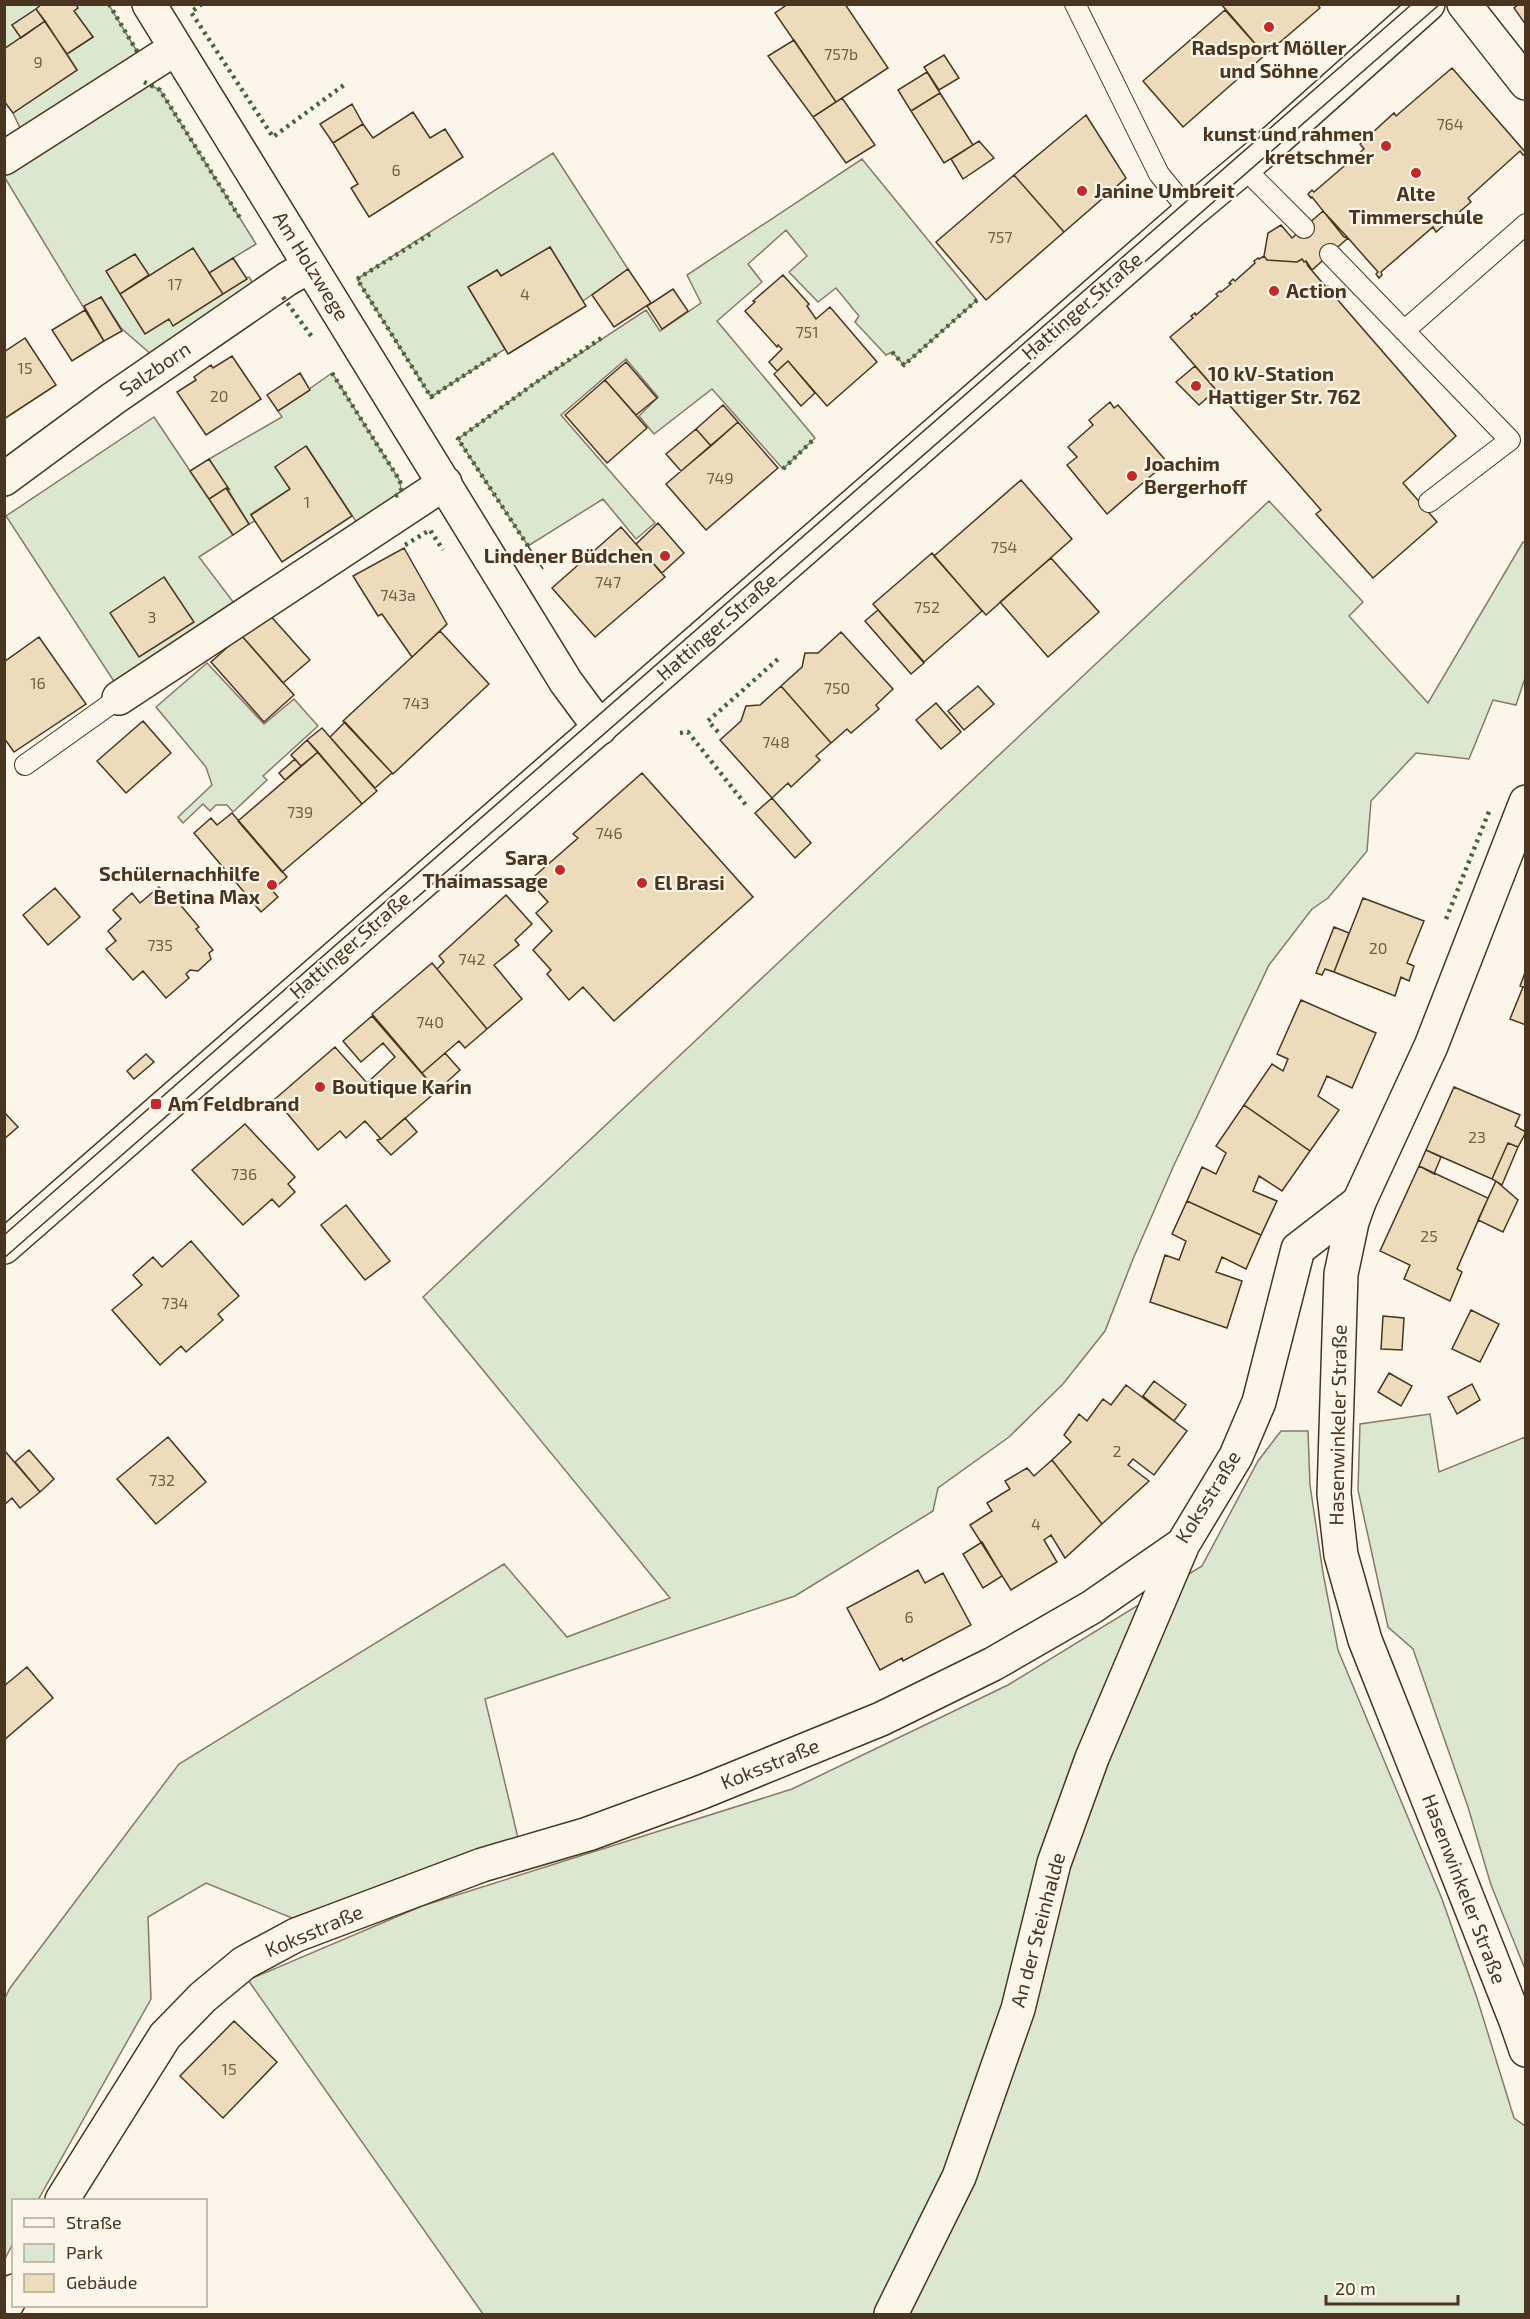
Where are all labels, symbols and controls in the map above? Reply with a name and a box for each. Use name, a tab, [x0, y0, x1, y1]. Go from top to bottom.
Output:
marker: Radsport Möller und Söhne	[1262, 20, 1276, 34]
place label: Radsport Möller und Söhne	[1192, 35, 1347, 82]
house number: 757b	[824, 44, 858, 63]
house number: 9	[33, 52, 43, 71]
house number: 764	[1436, 114, 1464, 133]
place label: kunst und rahmen kretschmer	[1203, 121, 1374, 168]
marker: kunst und rahmen kretschmer	[1379, 139, 1393, 153]
house number: 6	[391, 160, 401, 179]
marker: Alte Timmerschule	[1409, 166, 1423, 180]
place label: Janine Umbreit	[1094, 178, 1235, 202]
place label: Alte Timmerschule	[1348, 181, 1484, 228]
marker: Janine Umbreit	[1075, 184, 1089, 198]
street label: Am Holzwege	[269, 206, 355, 325]
house number: 757	[988, 227, 1012, 246]
street label: Hattinger Straße	[1016, 246, 1147, 364]
house number: 17	[168, 274, 182, 293]
place label: Action	[1286, 278, 1347, 302]
house number: 4	[520, 284, 530, 303]
marker: Action	[1267, 284, 1281, 298]
house number: 751	[795, 322, 819, 341]
street label: Salzborn	[114, 336, 195, 401]
house number: 15	[18, 358, 32, 377]
place label: 10 kV-Station Hattiger Str. 762	[1208, 361, 1361, 408]
marker: 10 kV-Station Hattiger Str. 762	[1189, 379, 1203, 393]
house number: 20	[210, 386, 228, 405]
place label: Joachim Bergerhoff	[1144, 451, 1248, 498]
house number: 749	[706, 468, 734, 487]
marker: Joachim Bergerhoff	[1125, 469, 1139, 483]
house number: 1	[304, 492, 310, 511]
house number: 754	[991, 537, 1017, 556]
place label: Lindener Büdchen	[484, 543, 653, 567]
marker: Lindener Büdchen	[658, 549, 672, 563]
street label: Hattinger Straße	[651, 567, 782, 685]
house number: 747	[595, 572, 621, 591]
house number: 743a	[380, 585, 416, 604]
house number: 752	[914, 597, 940, 616]
house number: 3	[148, 607, 156, 626]
house number: 16	[30, 673, 46, 692]
house number: 750	[824, 678, 850, 697]
house number: 743	[403, 693, 429, 712]
house number: 748	[762, 732, 790, 751]
house number: 739	[287, 802, 313, 821]
house number: 746	[595, 823, 623, 842]
place label: Sara Thaimassage	[423, 845, 548, 892]
place label: Schülernachhilfe Betina Max	[99, 861, 261, 908]
marker: Sara Thaimassage	[553, 863, 567, 877]
place label: El Brasi	[654, 870, 725, 894]
marker: El Brasi	[635, 876, 649, 890]
marker: Schülernachhilfe Betina Max	[265, 878, 279, 892]
street label: Hattinger Straße	[284, 885, 415, 1003]
house number: 735	[147, 935, 173, 954]
house number: 20	[1369, 938, 1387, 957]
house number: 742	[458, 949, 486, 968]
house number: 740	[416, 1012, 444, 1031]
place label: Boutique Karin	[332, 1074, 472, 1098]
marker: Boutique Karin	[313, 1080, 327, 1094]
place label: Am Feldbrand	[168, 1091, 299, 1115]
marker: Am Feldbrand	[149, 1097, 163, 1111]
house number: 23	[1468, 1127, 1486, 1146]
house number: 736	[231, 1164, 257, 1183]
house number: 25	[1420, 1226, 1438, 1245]
house number: 734	[162, 1293, 189, 1312]
street label: Hasenwinkeler Straße	[1323, 1324, 1351, 1526]
house number: 2	[1113, 1441, 1122, 1460]
street label: Koksstraße	[1169, 1446, 1245, 1547]
house number: 732	[149, 1470, 175, 1489]
house number: 4	[1031, 1514, 1041, 1533]
house number: 6	[904, 1607, 914, 1626]
street label: Koksstraße	[717, 1732, 822, 1794]
street label: Hasenwinkeler Straße	[1418, 1790, 1512, 1987]
street label: An der Steinhalde	[1005, 1850, 1069, 2010]
street label: Koksstraße	[261, 1899, 366, 1961]
house number: 15	[222, 2059, 236, 2078]
legend	[12, 2199, 207, 2307]
text: Straße	[66, 2211, 122, 2233]
text: Park	[66, 2241, 103, 2263]
scale bar	[1326, 2268, 1458, 2306]
text: Gebäude	[66, 2271, 137, 2293]
text: 20 m	[1335, 2277, 1376, 2299]

